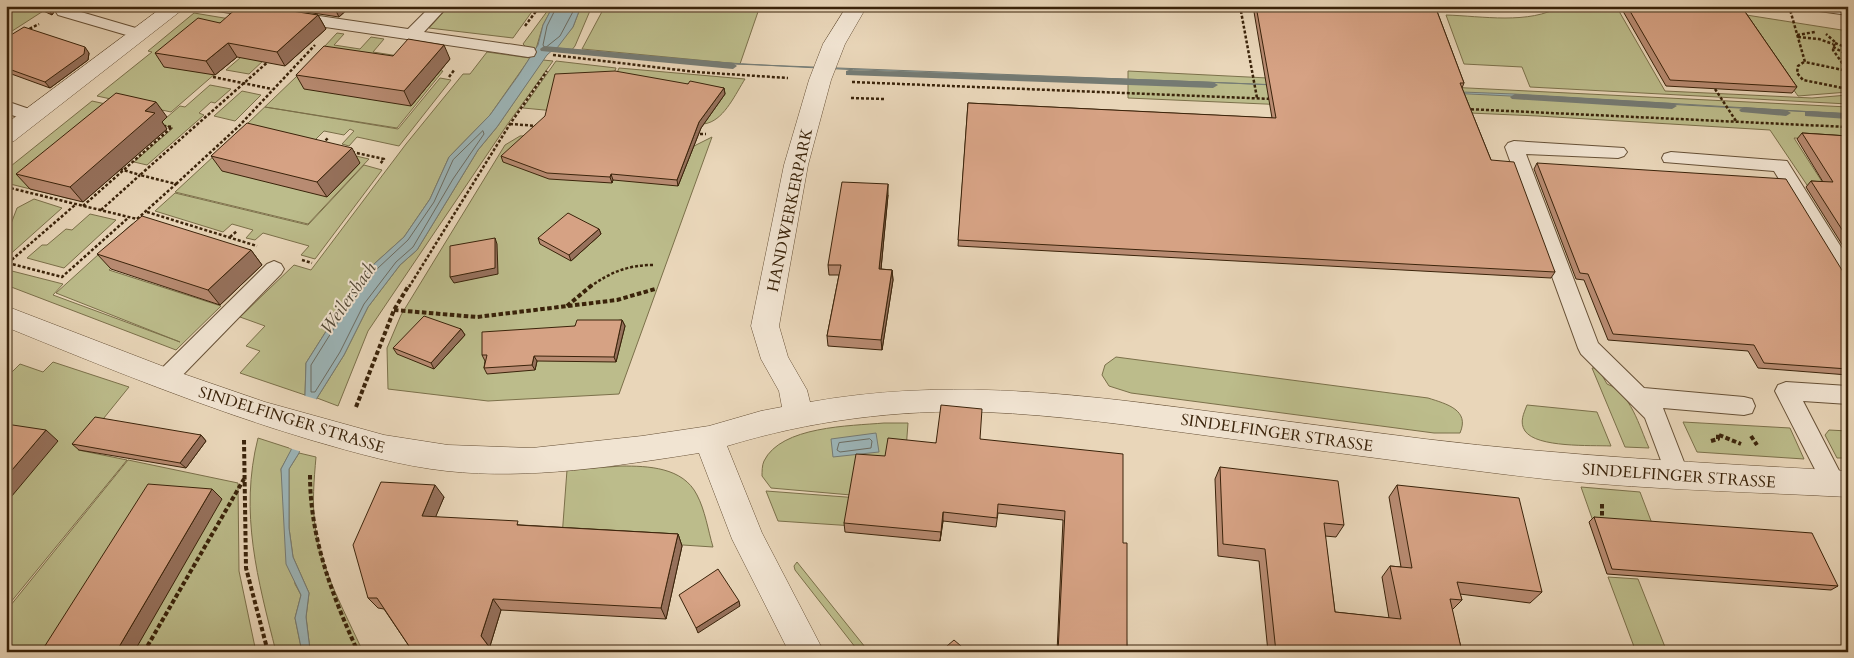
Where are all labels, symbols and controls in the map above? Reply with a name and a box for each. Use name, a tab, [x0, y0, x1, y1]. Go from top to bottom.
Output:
street label: HANDWERKERPARK	[762, 126, 818, 294]
water label: Weilersbach	[315, 257, 382, 339]
street label: SINDELFINGER STRASSE	[196, 381, 388, 459]
street label: SINDELFINGER STRASSE	[1179, 409, 1375, 457]
street label: SINDELFINGER STRASSE	[1581, 458, 1777, 494]

